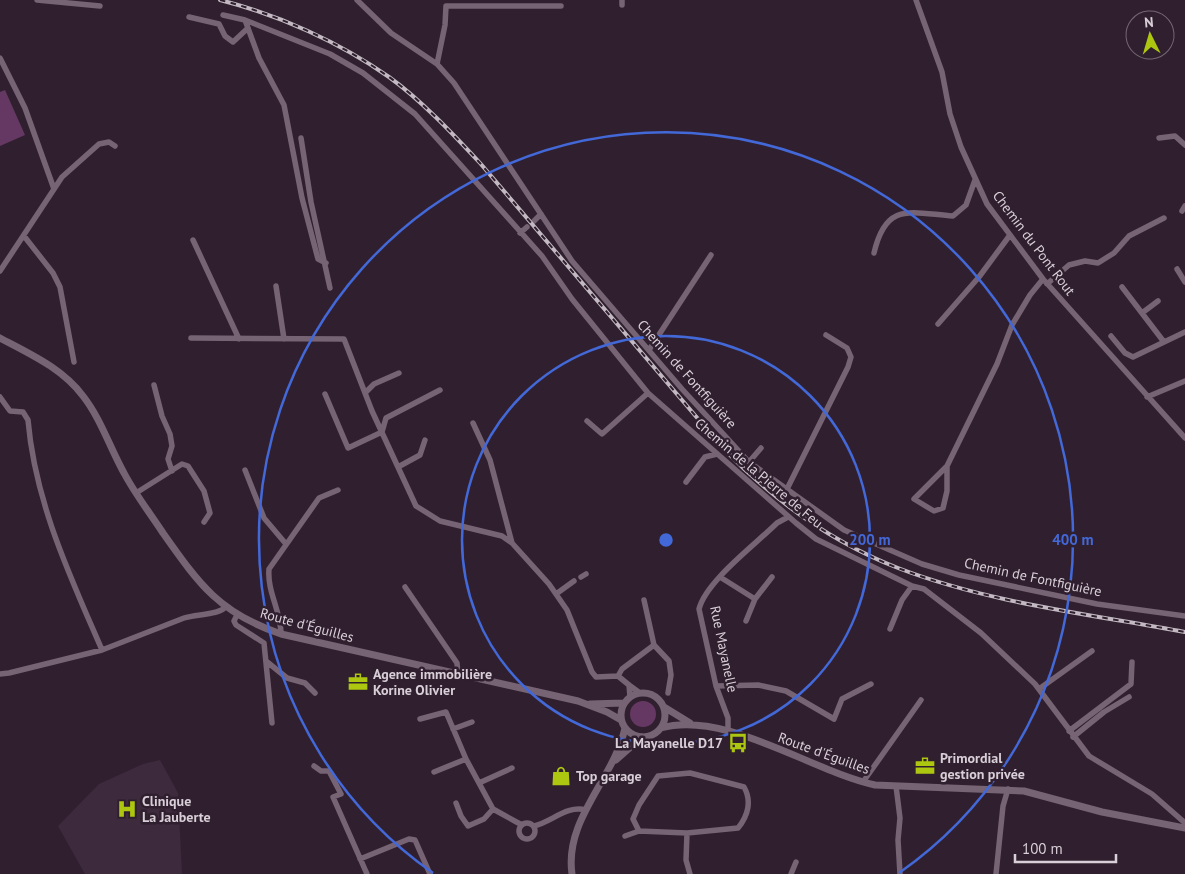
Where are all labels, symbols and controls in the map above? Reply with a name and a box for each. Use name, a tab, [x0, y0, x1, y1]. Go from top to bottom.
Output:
north arrow	[1125, 10, 1175, 60]
text: N	[1143, 13, 1154, 31]
street label: Chemin du Pont Rout	[989, 187, 1079, 299]
street label: Chemin de Fontfiguière	[633, 316, 741, 432]
street label: Chemin de la Pierre de Feu	[691, 414, 827, 532]
text: 200 m	[849, 530, 891, 549]
text: 400 m	[1052, 530, 1094, 549]
centre of rings	[657, 531, 675, 549]
street label: Chemin de Fontfiguière	[963, 554, 1103, 600]
street label: Route d'Éguilles	[258, 604, 356, 646]
street label: Rue Mayanelle	[706, 604, 742, 694]
place label: Agence immobilière Korine Olivier	[373, 665, 492, 699]
office icon: Agence immobilière Korine Olivier	[347, 671, 369, 693]
street label: Route d'Éguilles	[776, 728, 872, 778]
bus stop icon: La Mayanelle D17	[727, 732, 749, 754]
place label: La Mayanelle D17	[615, 734, 723, 752]
place label: Primordial gestion privée	[940, 749, 1025, 783]
office icon: Primordial gestion privée	[914, 755, 936, 777]
shop icon: Top garage	[550, 765, 572, 787]
place label: Top garage	[576, 767, 642, 785]
place label: Clinique La Jauberte	[142, 792, 211, 826]
hospital icon: Clinique La Jauberte	[116, 798, 138, 820]
scale bar	[1015, 832, 1116, 864]
text: 100 m	[1022, 839, 1063, 858]

